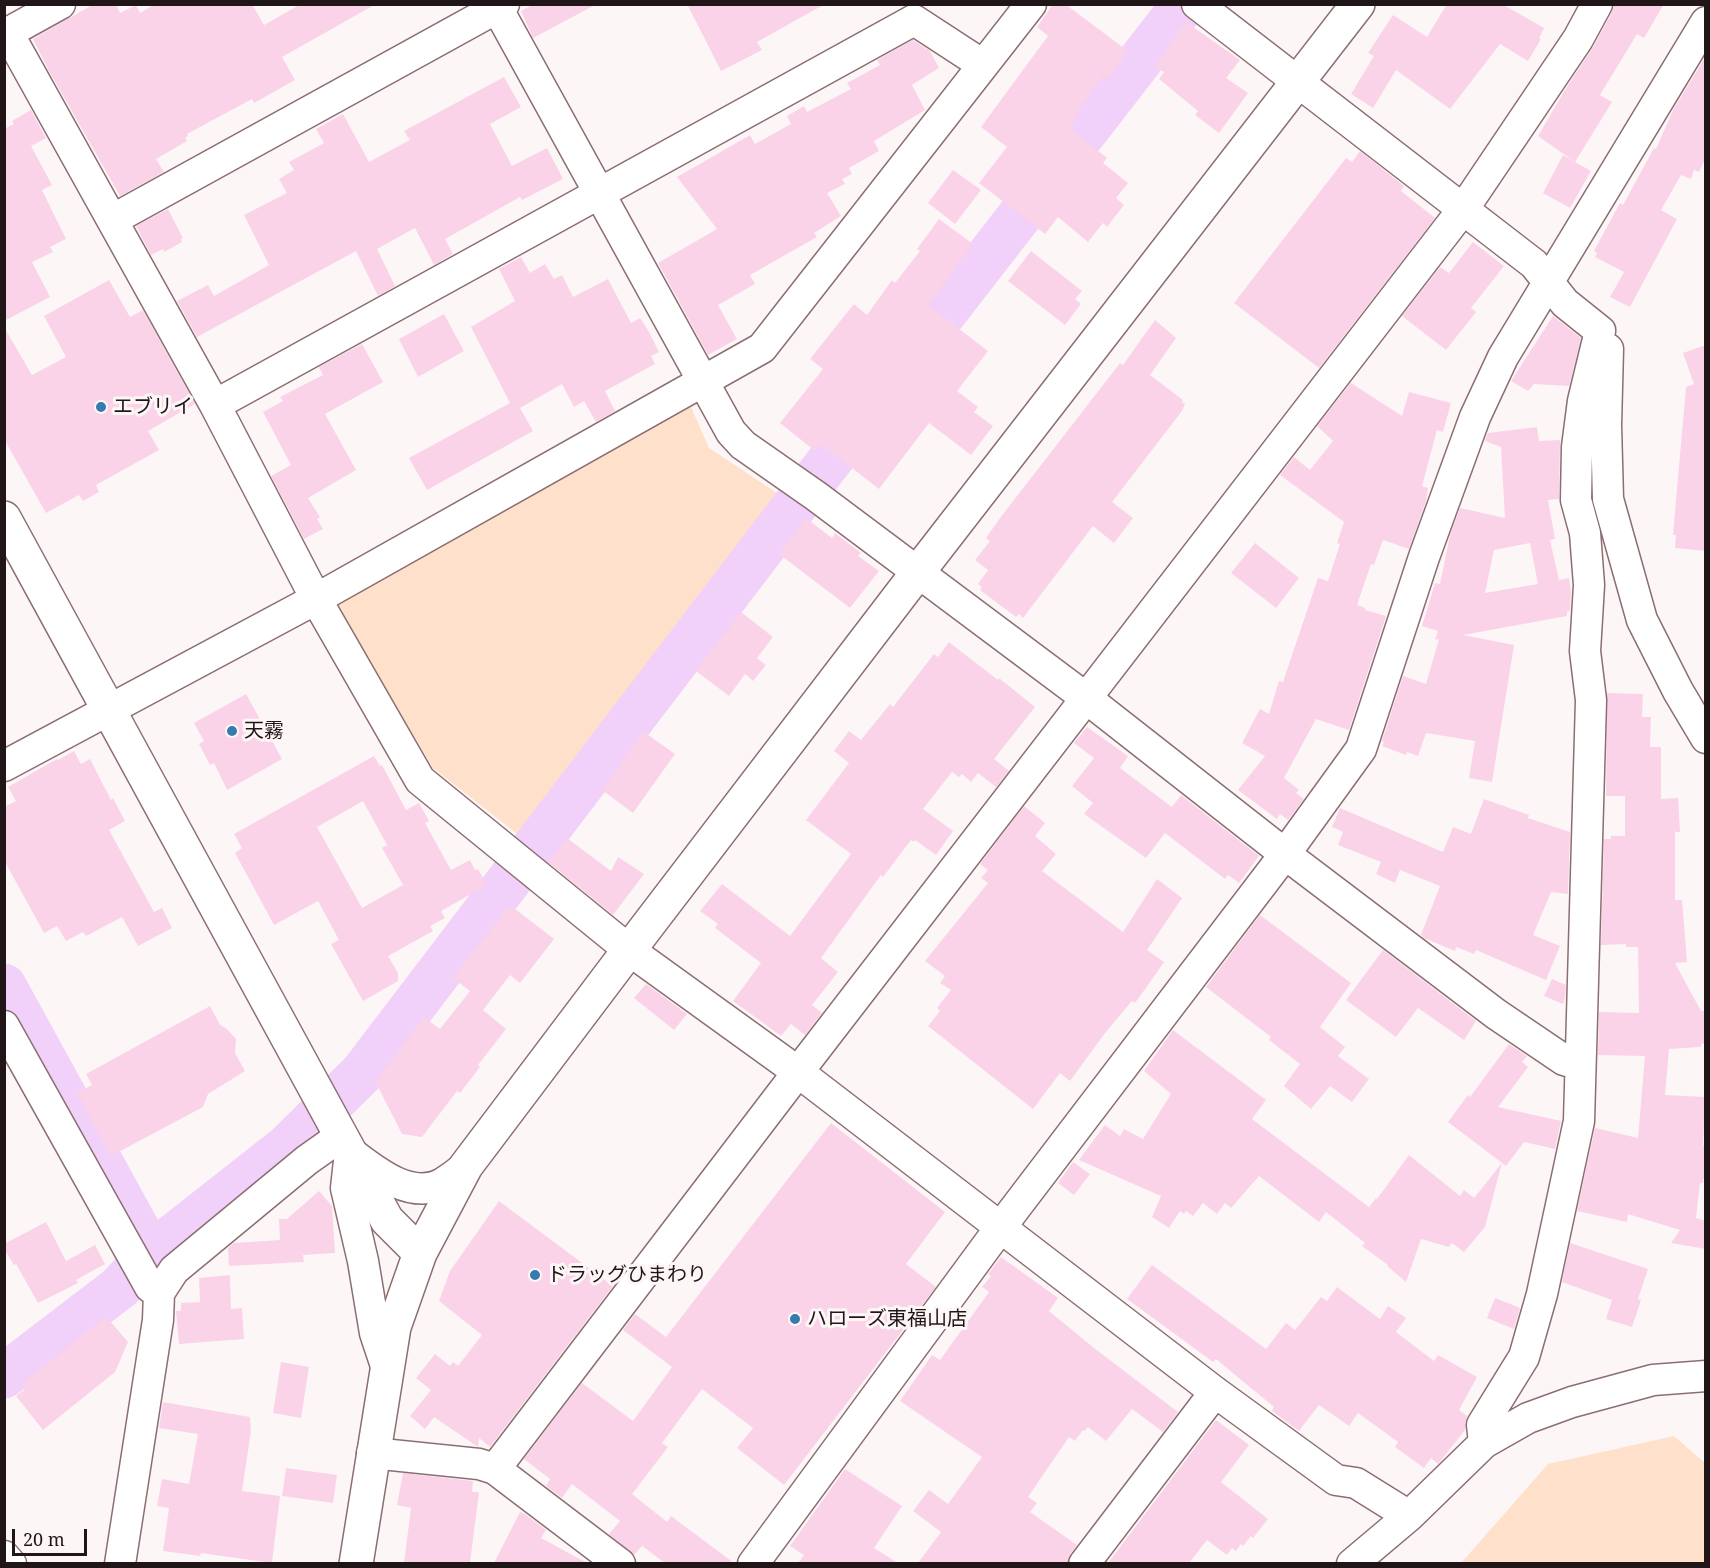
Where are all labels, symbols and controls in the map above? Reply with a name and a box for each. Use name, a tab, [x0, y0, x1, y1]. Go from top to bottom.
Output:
place label: エブリイ	[113, 395, 193, 419]
marker: エブリイ	[94, 400, 108, 414]
place label: 天霧	[244, 719, 284, 743]
marker: 天霧	[225, 724, 239, 738]
place label: ドラッグひまわり	[547, 1263, 707, 1287]
marker: ドラッグひまわり	[528, 1268, 542, 1282]
place label: ハローズ東福山店	[807, 1307, 967, 1331]
marker: ハローズ東福山店	[788, 1312, 802, 1326]
scale bar	[15, 1517, 90, 1555]
text: 20 m	[23, 1527, 65, 1551]

